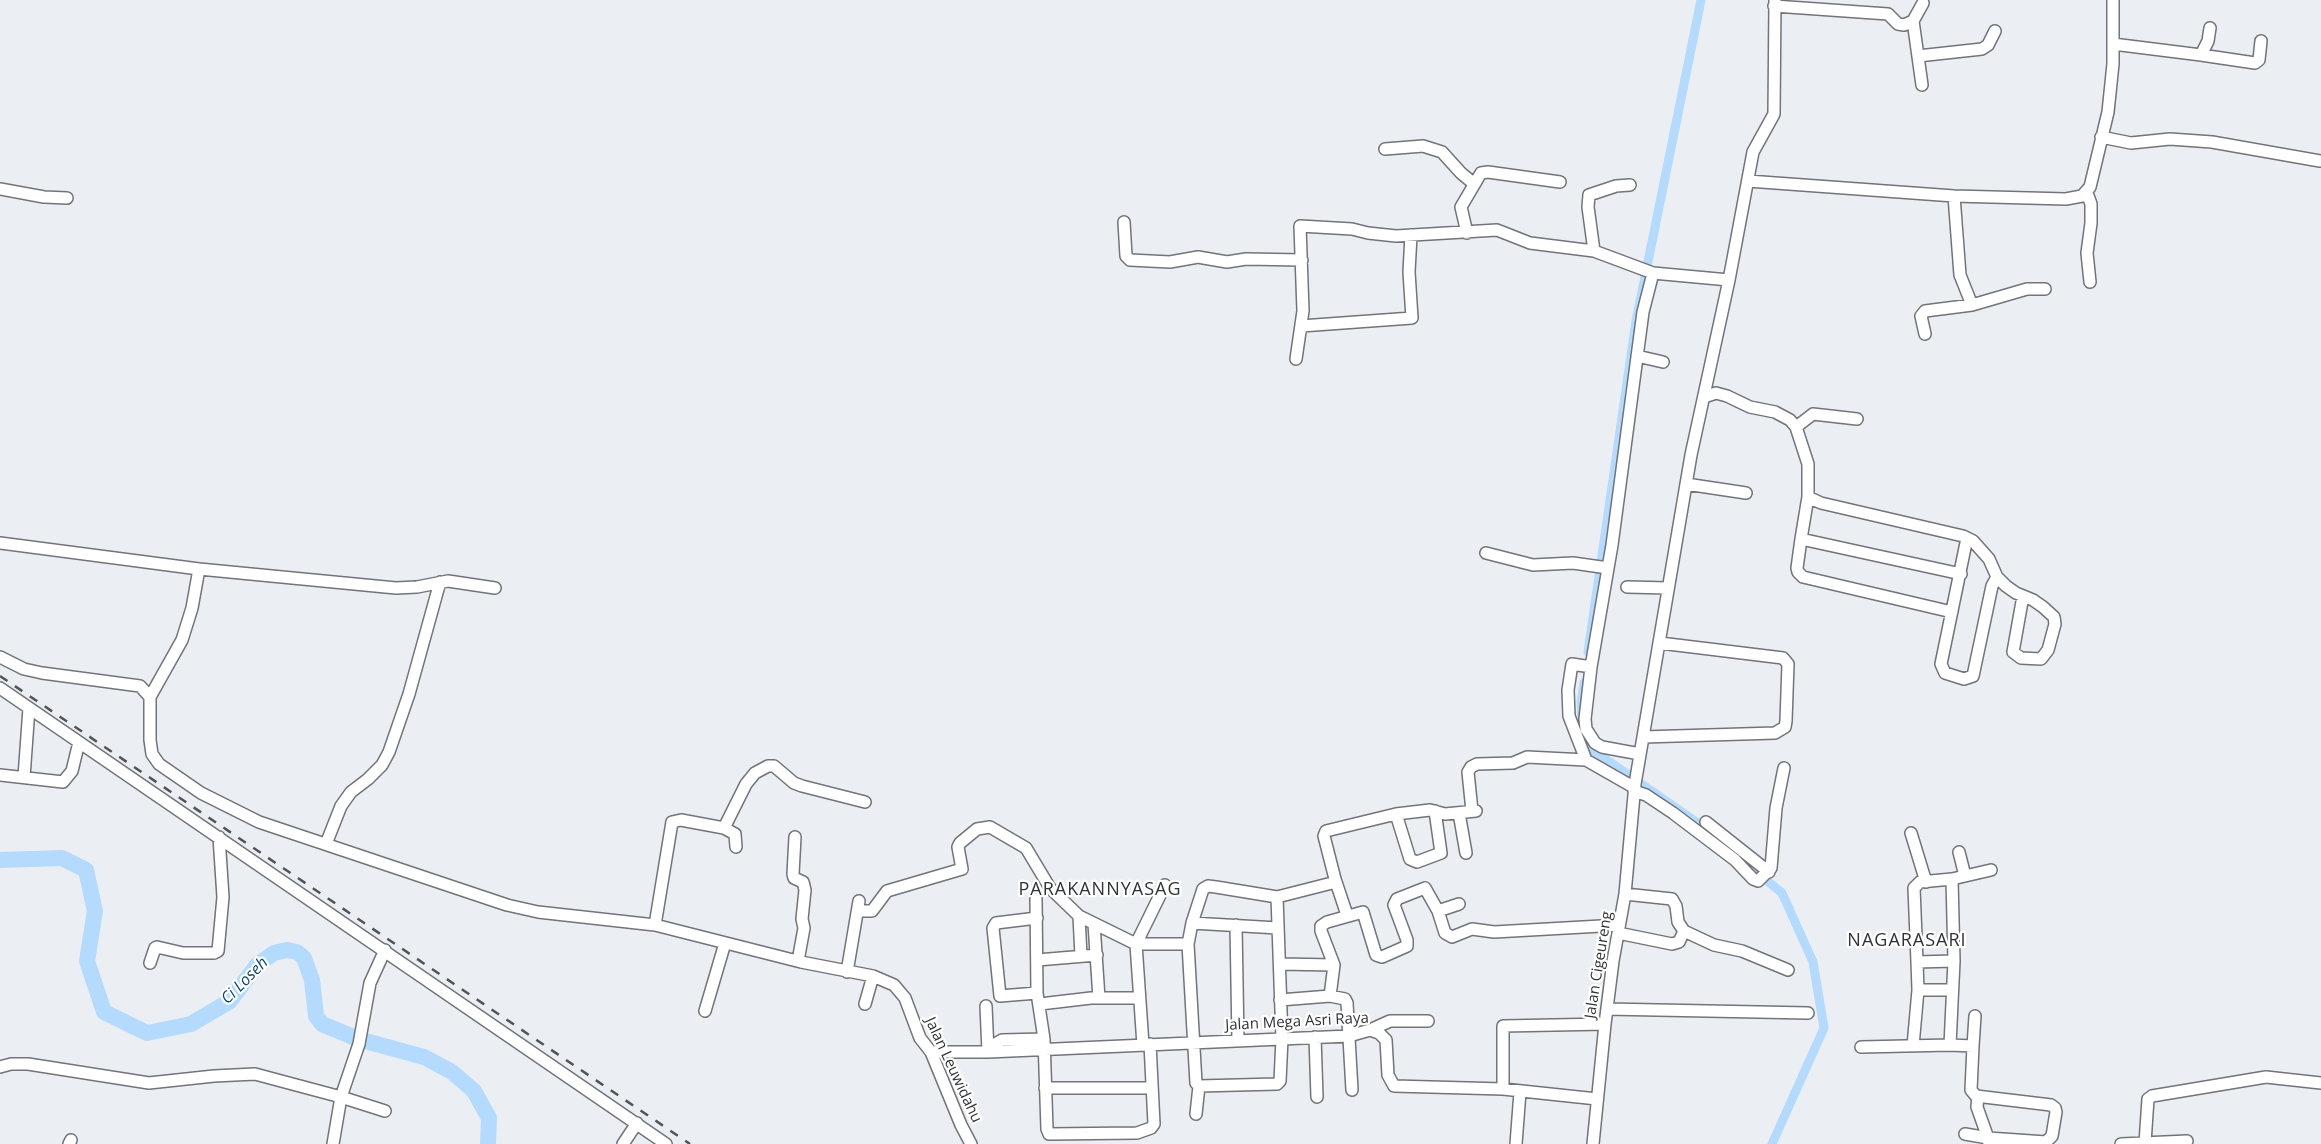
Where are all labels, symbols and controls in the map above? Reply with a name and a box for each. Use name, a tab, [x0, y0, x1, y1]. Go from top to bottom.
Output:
district label: PARAKANNYASAG	[1017, 879, 1183, 901]
street label: Jalan Cigeureng	[1582, 910, 1616, 1020]
district label: NAGARASARI	[1846, 930, 1968, 952]
water label: Ci Loseh	[218, 954, 272, 1008]
street label: Jalan Mega Asri Raya	[1225, 1009, 1369, 1035]
street label: Jalan Leuwidahu	[921, 1014, 985, 1126]

